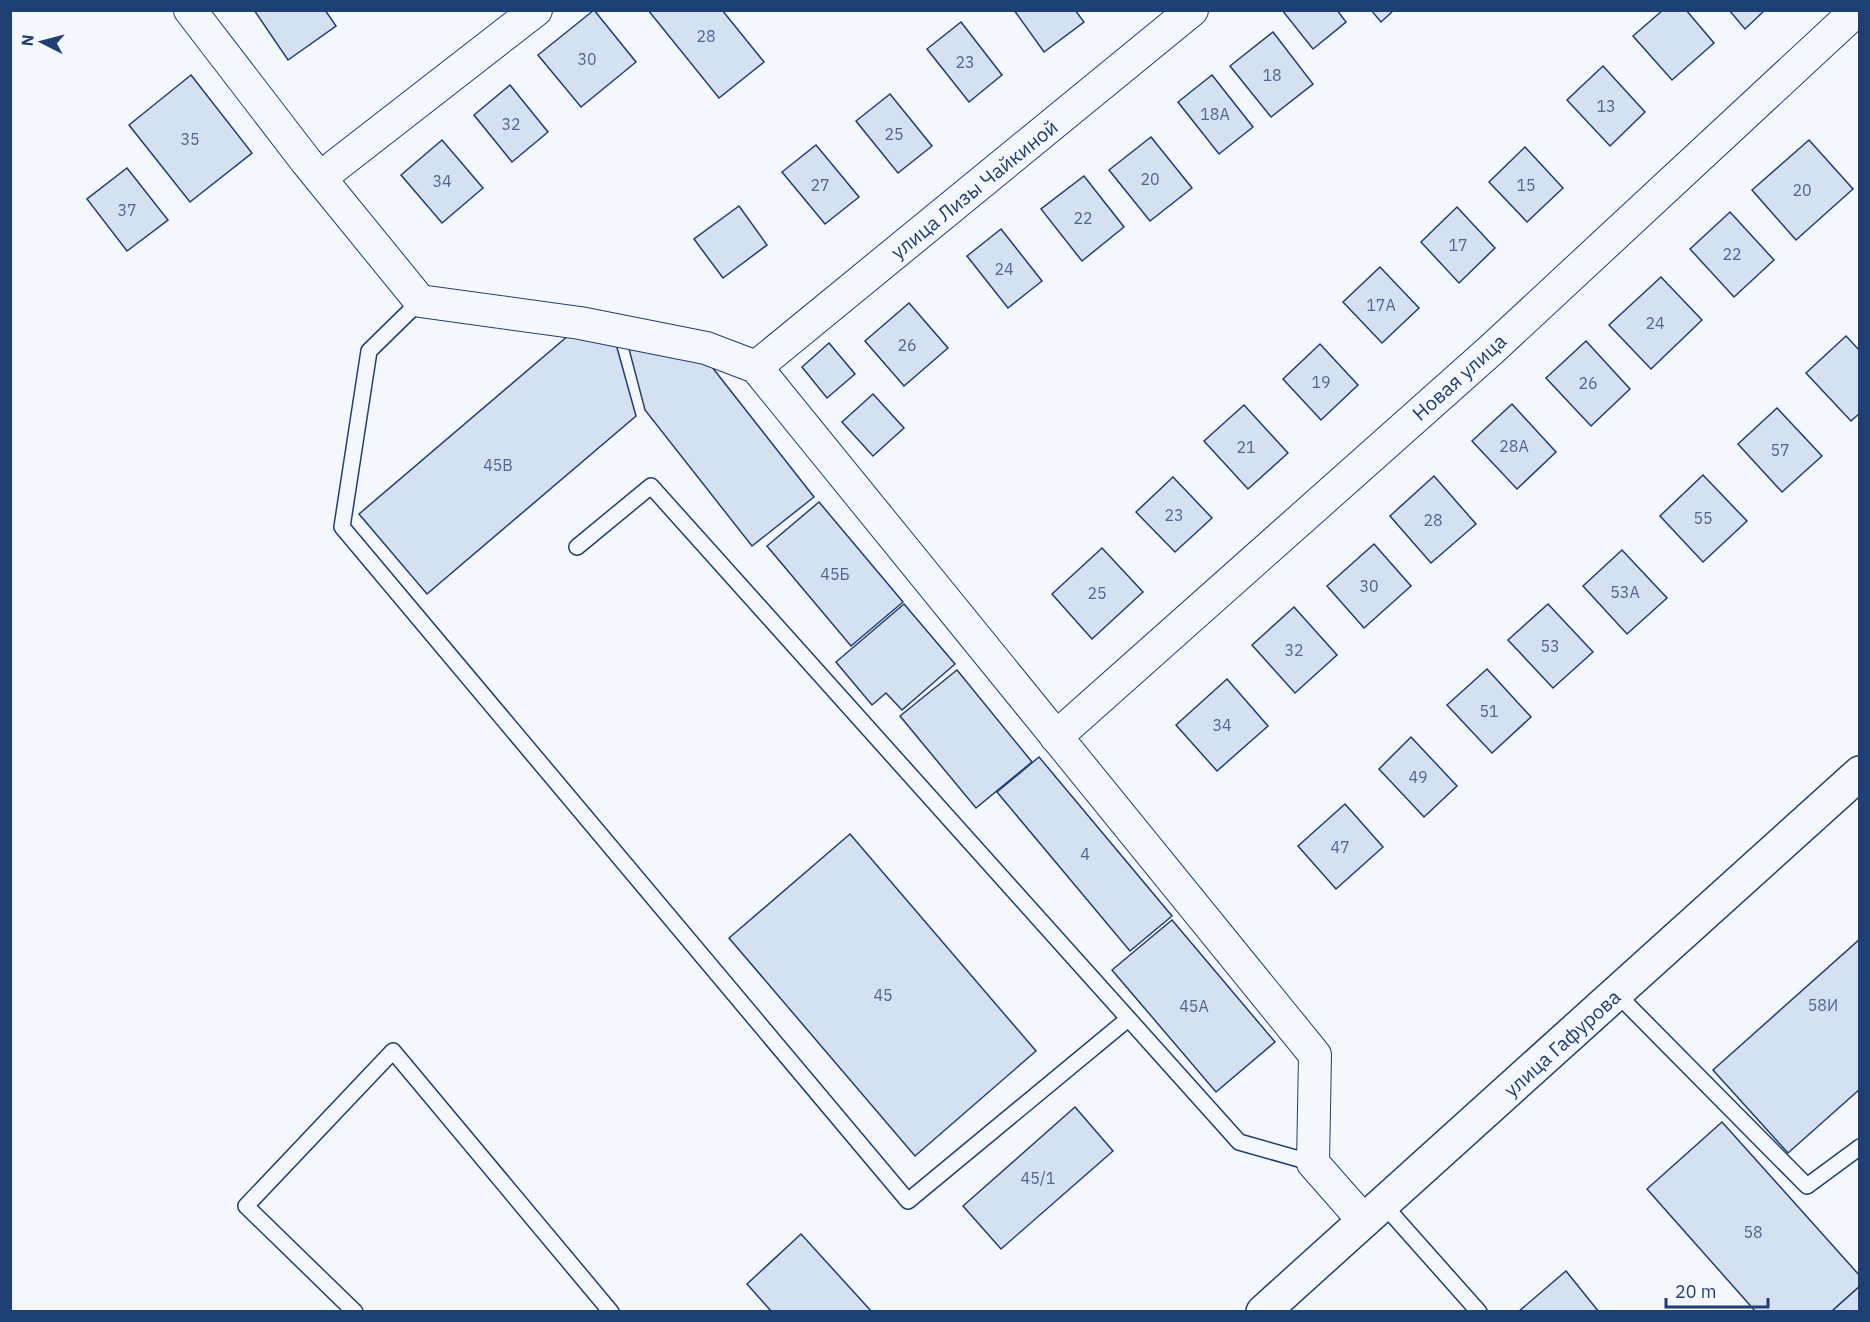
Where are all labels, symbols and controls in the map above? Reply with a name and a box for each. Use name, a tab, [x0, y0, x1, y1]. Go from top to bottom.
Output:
north arrow	[12, 12, 72, 72]
house number: 28	[696, 26, 716, 46]
text: N	[17, 34, 38, 47]
house number: 30	[577, 49, 597, 69]
house number: 23	[955, 52, 975, 72]
house number: 18	[1262, 65, 1282, 85]
house number: 13	[1596, 96, 1616, 116]
house number: 18А	[1200, 104, 1230, 124]
street label: улица Лизы Чайкиной	[885, 113, 1063, 265]
house number: 32	[501, 114, 521, 134]
house number: 25	[884, 124, 904, 144]
house number: 35	[180, 129, 200, 149]
house number: 20	[1140, 169, 1160, 189]
house number: 34	[432, 171, 452, 191]
house number: 27	[810, 175, 830, 195]
house number: 15	[1516, 175, 1536, 195]
house number: 20	[1792, 180, 1812, 200]
house number: 37	[117, 200, 137, 220]
house number: 22	[1073, 208, 1093, 228]
house number: 17	[1448, 235, 1468, 255]
house number: 22	[1722, 244, 1742, 264]
house number: 24	[994, 259, 1014, 279]
house number: 17А	[1366, 295, 1396, 315]
house number: 24	[1645, 313, 1665, 333]
street label: Новая улица	[1406, 327, 1512, 426]
house number: 26	[897, 335, 917, 355]
house number: 19	[1311, 372, 1331, 392]
house number: 26	[1578, 373, 1598, 393]
house number: 28А	[1499, 436, 1529, 456]
house number: 21	[1236, 437, 1256, 457]
house number: 57	[1770, 440, 1790, 460]
house number: 45В	[483, 455, 513, 475]
house number: 23	[1164, 505, 1184, 525]
house number: 55	[1693, 508, 1713, 528]
house number: 28	[1423, 510, 1443, 530]
house number: 45Б	[820, 564, 850, 584]
house number: 30	[1359, 576, 1379, 596]
house number: 53А	[1610, 582, 1640, 602]
house number: 25	[1087, 583, 1107, 603]
house number: 53	[1540, 636, 1560, 656]
house number: 32	[1284, 640, 1304, 660]
house number: 51	[1479, 701, 1499, 721]
house number: 34	[1212, 715, 1232, 735]
house number: 49	[1408, 767, 1428, 787]
house number: 47	[1330, 837, 1350, 857]
house number: 4	[1080, 844, 1090, 864]
street label: улица Гафурова	[1498, 983, 1626, 1103]
house number: 45	[873, 985, 893, 1005]
house number: 58И	[1808, 995, 1838, 1015]
house number: 45А	[1179, 996, 1209, 1016]
house number: 45/1	[1021, 1168, 1055, 1188]
house number: 58	[1743, 1222, 1763, 1242]
scale bar	[1666, 1271, 1768, 1309]
text: 20 m	[1675, 1280, 1717, 1303]

